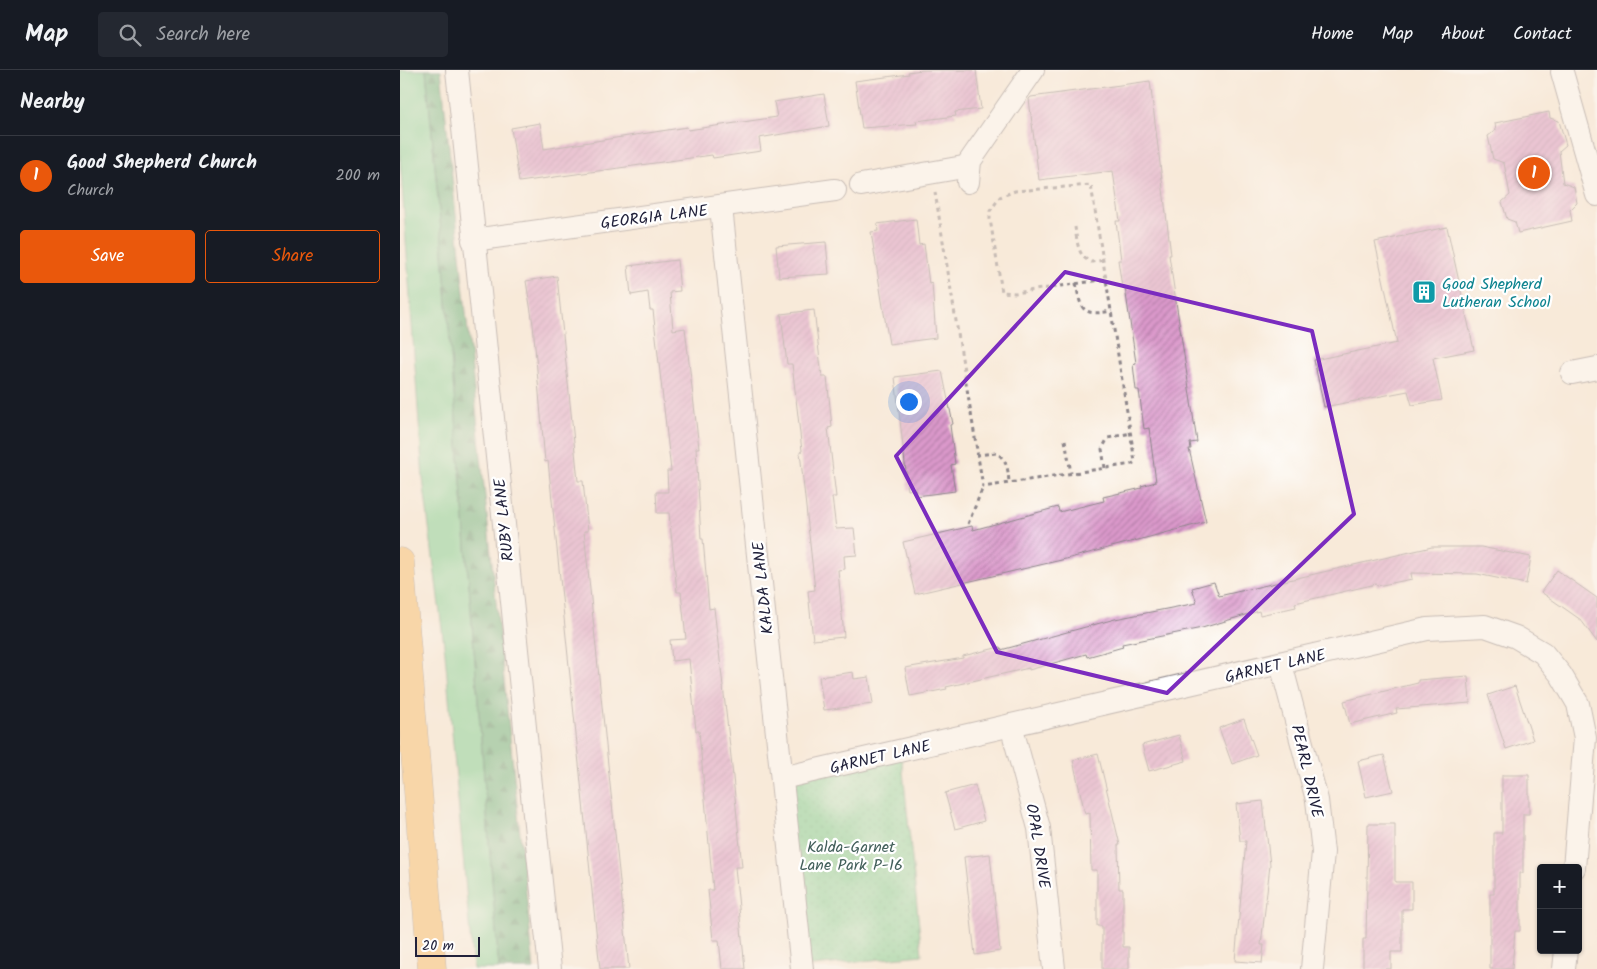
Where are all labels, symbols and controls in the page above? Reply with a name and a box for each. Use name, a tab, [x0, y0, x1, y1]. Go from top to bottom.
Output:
search box	[98, 12, 448, 57]
text: Map	[25, 15, 68, 54]
text: Search here	[156, 20, 250, 50]
text: Home	[1311, 20, 1354, 49]
text: Map	[1382, 20, 1413, 49]
text: About	[1441, 20, 1485, 49]
text: Contact	[1513, 20, 1572, 49]
icon: search	[116, 21, 144, 49]
text: Nearby	[20, 86, 85, 119]
text: Good Shepherd Church	[67, 148, 257, 178]
pin: 1	[1518, 154, 1550, 192]
text: 1	[34, 163, 38, 188]
text: 200 m	[336, 163, 380, 188]
text: Church	[67, 178, 114, 203]
street label: GEORGIA LANE	[599, 198, 710, 236]
button: Save	[20, 230, 195, 283]
button: Share	[205, 230, 380, 283]
place label: Good Shepherd Lutheran School	[1442, 272, 1551, 315]
building icon: Good Shepherd Lutheran School	[1411, 279, 1437, 305]
your location	[896, 389, 922, 415]
street label: RUBY LANE	[488, 476, 521, 563]
street label: KALDA LANE	[746, 540, 781, 635]
street label: GARNET LANE	[1222, 643, 1329, 690]
street label: PEARL DRIVE	[1284, 722, 1330, 821]
street label: GARNET LANE	[827, 734, 934, 781]
street label: OPAL DRIVE	[1018, 802, 1057, 891]
park label: Kalda-Garnet Lane Park P-16	[799, 835, 903, 878]
map controls	[1537, 864, 1582, 954]
button: +	[1537, 864, 1582, 909]
button: −	[1537, 909, 1582, 954]
scale bar	[415, 934, 480, 957]
text: 20 m	[422, 935, 454, 957]

